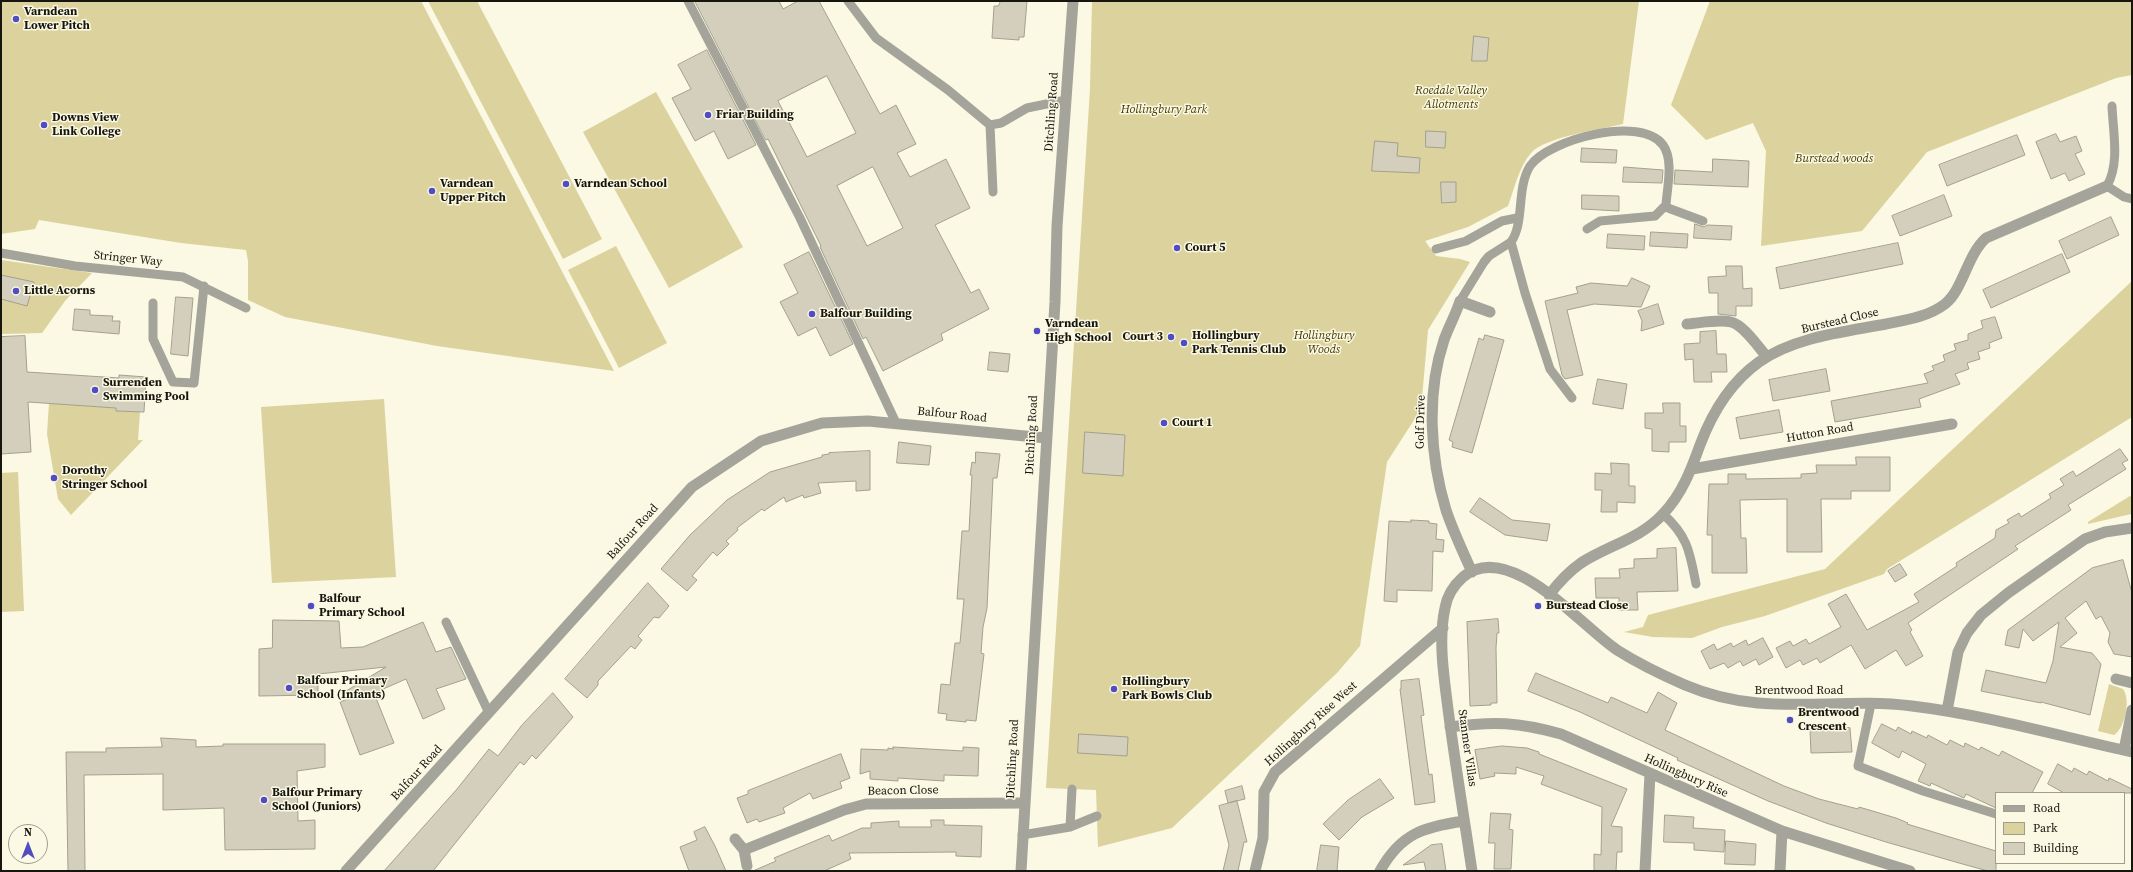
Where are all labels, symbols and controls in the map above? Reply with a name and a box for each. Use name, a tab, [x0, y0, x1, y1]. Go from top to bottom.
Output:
place label: Varndean Lower Pitch	[24, 5, 90, 33]
marker: Varndean Lower Pitch	[11, 14, 21, 24]
street label: Ditchling Road	[1042, 72, 1062, 152]
park label: Roedale Valley Allotments	[1415, 84, 1487, 112]
park label: Hollingbury Park	[1121, 103, 1207, 117]
place label: Friar Building	[716, 108, 794, 122]
marker: Friar Building	[703, 110, 713, 120]
place label: Downs View Link College	[52, 111, 121, 139]
marker: Downs View Link College	[39, 120, 49, 130]
park label: Burstead woods	[1795, 152, 1873, 166]
place label: Varndean Upper Pitch	[440, 177, 506, 205]
place label: Varndean School	[574, 177, 667, 191]
marker: Varndean School	[561, 179, 571, 189]
marker: Varndean Upper Pitch	[427, 186, 437, 196]
place label: Court 5	[1185, 241, 1226, 255]
marker: Court 5	[1172, 243, 1182, 253]
street label: Stringer Way	[93, 248, 163, 270]
place label: Little Acorns	[24, 284, 95, 298]
marker: Little Acorns	[11, 286, 21, 296]
street label: Burstead Close	[1800, 305, 1880, 337]
place label: Balfour Building	[820, 307, 912, 321]
marker: Balfour Building	[807, 309, 817, 319]
place label: Varndean High School	[1045, 317, 1112, 345]
marker: Varndean High School	[1032, 326, 1042, 336]
place label: Hollingbury Park Tennis Club	[1192, 329, 1286, 357]
park label: Hollingbury Woods	[1294, 329, 1354, 357]
place label: Court 3	[1122, 330, 1163, 344]
marker: Court 3	[1166, 332, 1176, 342]
marker: Hollingbury Park Tennis Club	[1179, 338, 1189, 348]
place label: Surrenden Swimming Pool	[103, 376, 189, 404]
marker: Surrenden Swimming Pool	[90, 385, 100, 395]
street label: Ditchling Road	[1023, 395, 1041, 475]
street label: Golf Drive	[1413, 395, 1429, 449]
street label: Balfour Road	[917, 404, 987, 426]
place label: Court 1	[1172, 416, 1213, 430]
marker: Court 1	[1159, 418, 1169, 428]
street label: Hutton Road	[1785, 420, 1855, 446]
place label: Dorothy Stringer School	[62, 464, 147, 492]
marker: Dorothy Stringer School	[49, 473, 59, 483]
street label: Balfour Road	[604, 501, 662, 563]
place label: Balfour Primary School	[319, 592, 405, 620]
place label: Burstead Close	[1546, 599, 1628, 613]
marker: Balfour Primary School	[306, 601, 316, 611]
marker: Burstead Close	[1533, 601, 1543, 611]
place label: Balfour Primary School (Infants)	[297, 674, 387, 702]
place label: Hollingbury Park Bowls Club	[1122, 675, 1212, 703]
street label: Hollingbury Rise West	[1262, 679, 1360, 769]
marker: Balfour Primary School (Infants)	[284, 683, 294, 693]
marker: Hollingbury Park Bowls Club	[1109, 684, 1119, 694]
street label: Brentwood Road	[1755, 684, 1843, 698]
place label: Brentwood Crescent	[1798, 706, 1859, 734]
street label: Stanmer Villas	[1454, 709, 1480, 787]
marker: Brentwood Crescent	[1785, 715, 1795, 725]
street label: Ditchling Road	[1004, 719, 1022, 799]
street label: Balfour Road	[388, 742, 446, 804]
street label: Hollingbury Rise	[1642, 751, 1730, 801]
street label: Beacon Close	[867, 783, 939, 799]
place label: Balfour Primary School (Juniors)	[272, 786, 362, 814]
legend	[1995, 792, 2125, 864]
marker: Balfour Primary School (Juniors)	[259, 795, 269, 805]
text: Road	[2033, 800, 2060, 816]
text: Park	[2033, 820, 2058, 836]
north arrow	[8, 824, 48, 864]
text: N	[24, 825, 32, 840]
text: Building	[2033, 840, 2078, 856]

